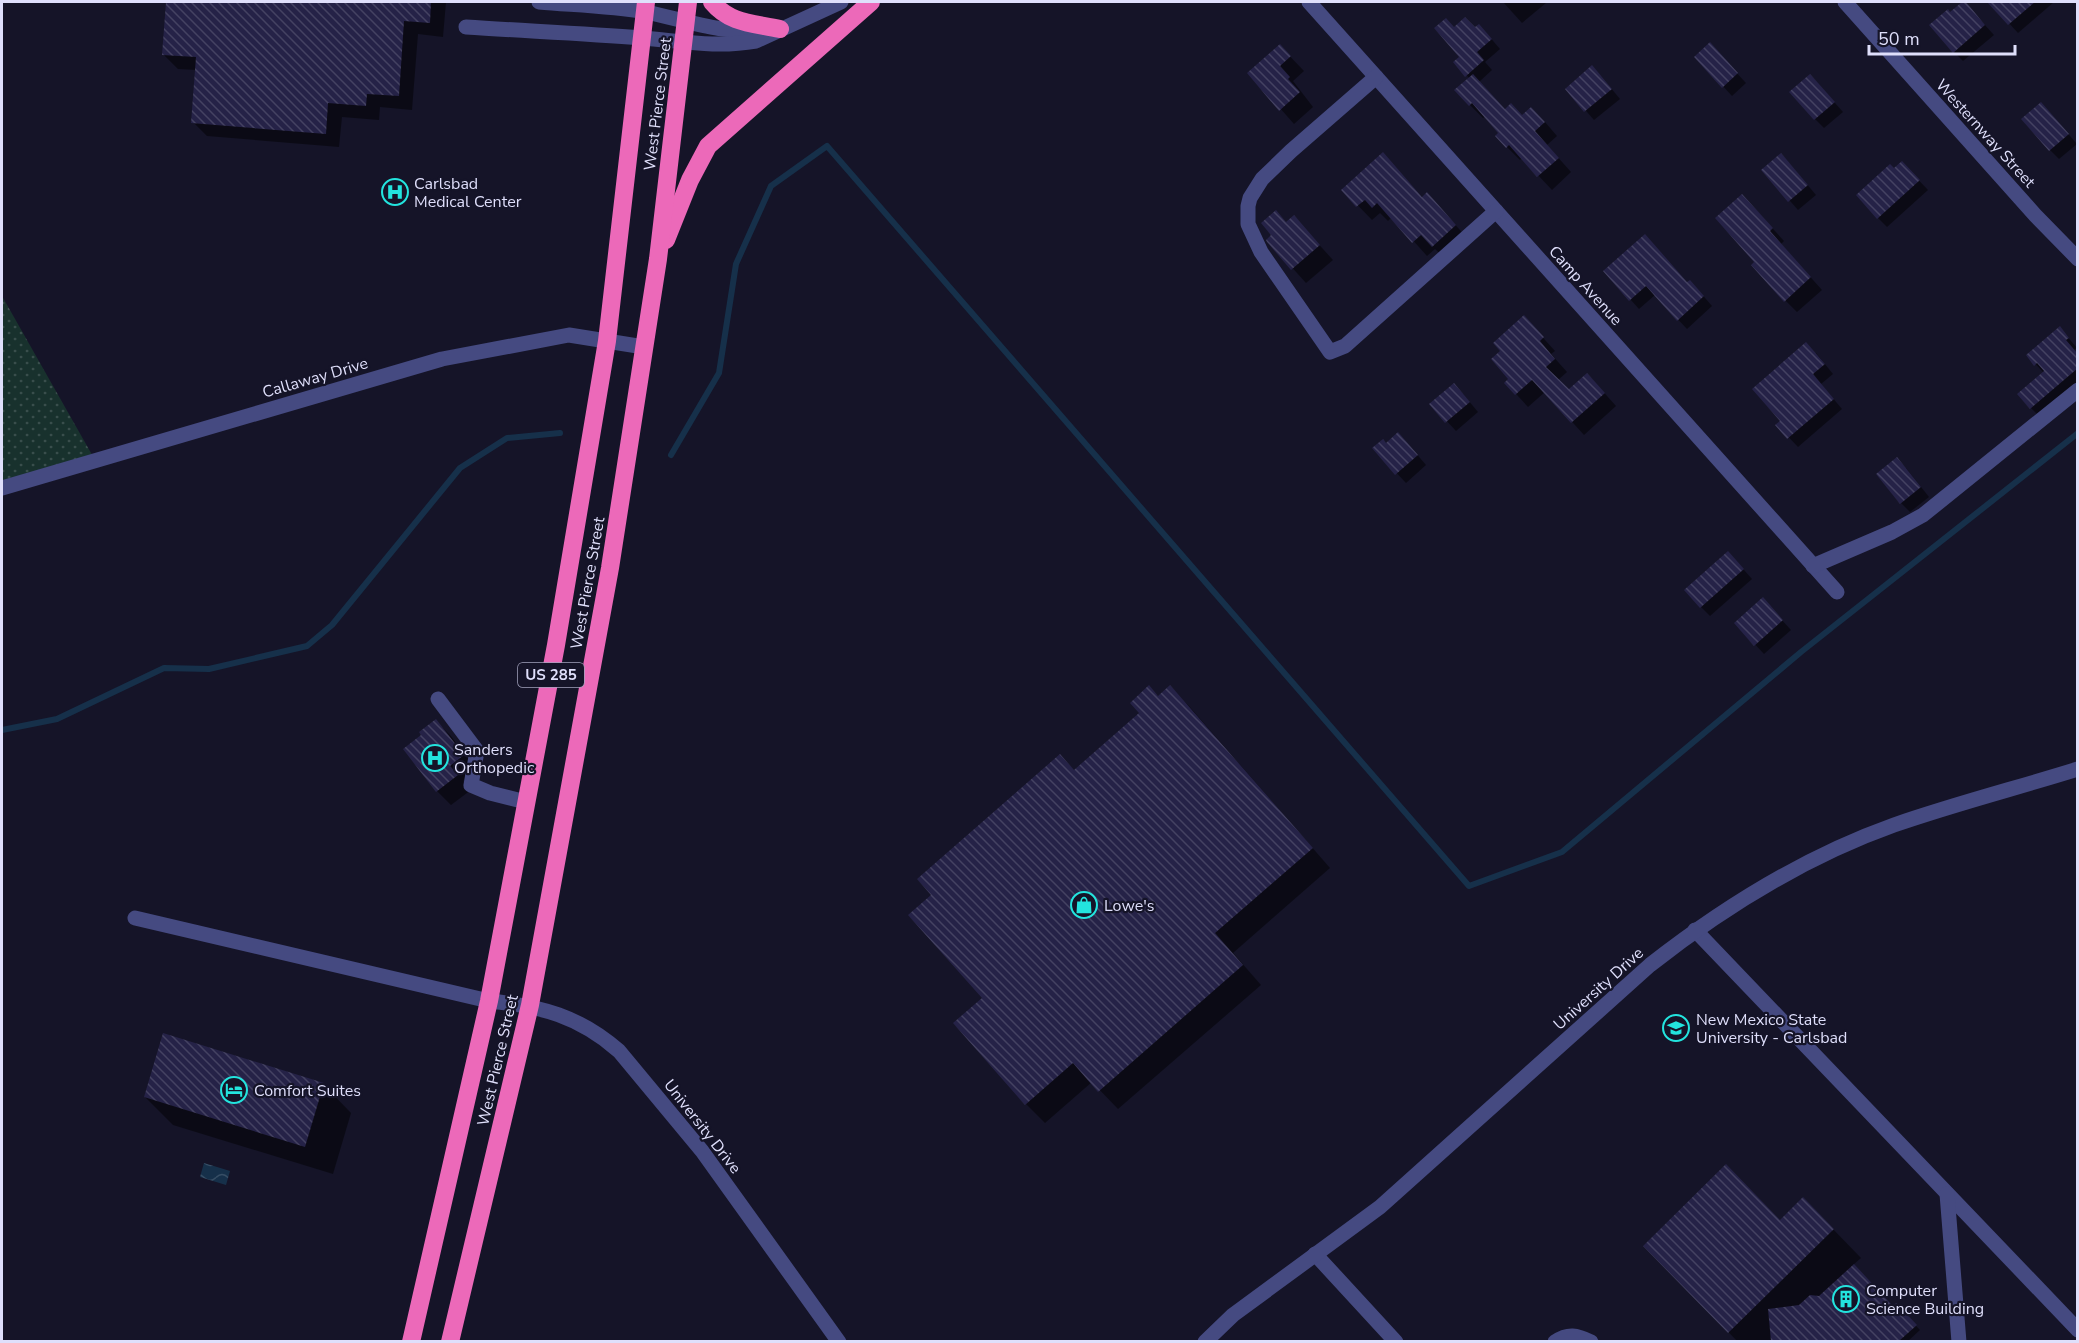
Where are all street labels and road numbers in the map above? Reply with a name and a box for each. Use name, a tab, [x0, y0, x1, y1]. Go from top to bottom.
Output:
street label: West Pierce Street	[639, 36, 677, 172]
street label: Westernway Street	[1930, 75, 2040, 193]
street label: Camp Avenue	[1543, 241, 1627, 330]
street label: Callaway Drive	[260, 352, 371, 404]
street label: West Pierce Street	[566, 515, 611, 651]
road number: US 285	[518, 663, 584, 687]
street label: University Drive	[1549, 942, 1648, 1035]
street label: West Pierce Street	[472, 992, 524, 1128]
street label: University Drive	[658, 1075, 746, 1178]

